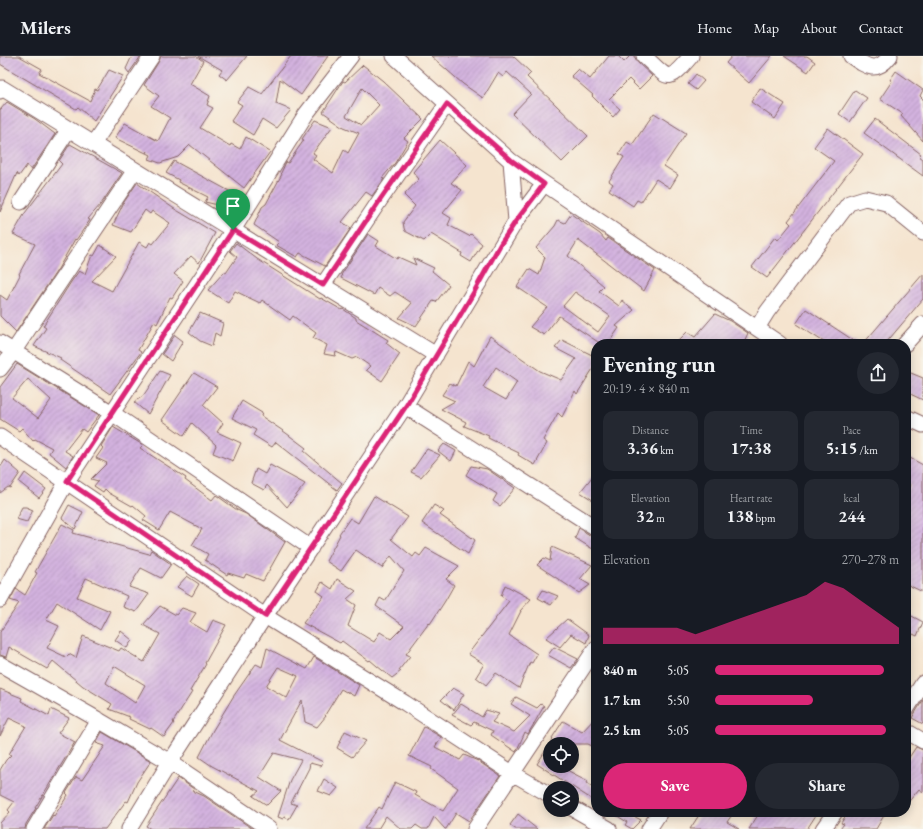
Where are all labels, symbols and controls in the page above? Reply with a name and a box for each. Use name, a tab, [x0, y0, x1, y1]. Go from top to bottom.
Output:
text: Milers	[20, 15, 71, 40]
text: Home	[697, 19, 732, 37]
text: Map	[754, 19, 779, 37]
text: About	[801, 19, 837, 37]
text: Contact	[859, 19, 903, 37]
pin	[216, 189, 250, 230]
icon: arrive	[222, 195, 244, 217]
text: Evening run	[603, 350, 716, 379]
button: share	[857, 352, 899, 394]
text: 20:19 · 4 × 840 m	[603, 380, 690, 397]
text: Distance	[632, 423, 669, 437]
text: Time	[740, 423, 762, 437]
text: Pace	[842, 423, 861, 437]
text: 3.36	[627, 437, 658, 459]
text: 17:38	[731, 437, 771, 459]
text: 5:15	[826, 437, 857, 459]
text: km	[658, 443, 674, 457]
text: /km	[857, 443, 878, 457]
text: Elevation	[631, 491, 670, 505]
text: Heart rate	[730, 491, 772, 505]
text: kcal	[843, 491, 860, 505]
text: 32	[636, 505, 654, 527]
text: 138	[726, 505, 753, 527]
text: 244	[838, 505, 865, 527]
text: m	[654, 511, 665, 525]
text: bpm	[753, 511, 776, 525]
text: Elevation	[603, 551, 650, 568]
text: 270–278 m	[842, 551, 899, 568]
text: 840 m	[603, 662, 637, 679]
text: 5:05	[667, 662, 689, 679]
text: 1.7 km	[603, 692, 641, 709]
text: 5:50	[667, 692, 689, 709]
text: 2.5 km	[603, 722, 641, 739]
text: 5:05	[667, 722, 689, 739]
map controls	[543, 737, 579, 817]
button: locate	[543, 737, 579, 773]
button: Save	[603, 763, 747, 809]
button: Share	[755, 763, 899, 809]
button: layers	[543, 781, 579, 817]

